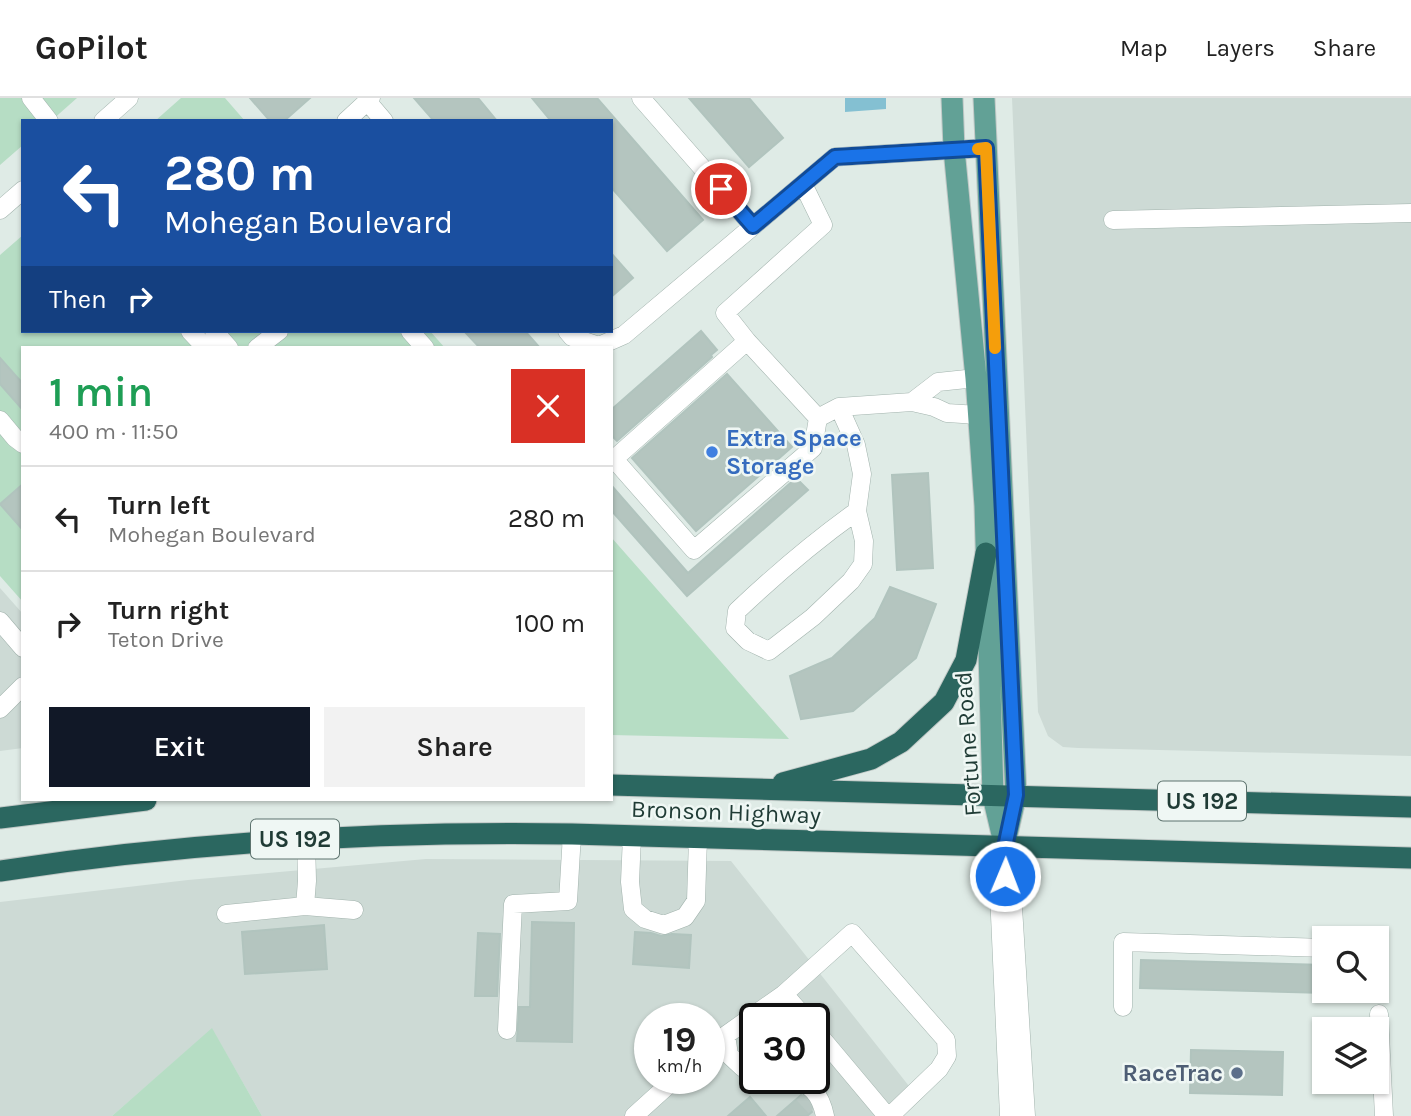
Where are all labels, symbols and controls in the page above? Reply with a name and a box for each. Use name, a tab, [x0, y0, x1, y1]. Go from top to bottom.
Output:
text: GoPilot	[35, 29, 148, 67]
text: Map	[1120, 34, 1168, 62]
text: Layers	[1206, 34, 1275, 62]
text: Share	[1313, 34, 1376, 62]
text: 280 m	[164, 145, 315, 202]
icon: left	[49, 147, 140, 238]
pin	[691, 159, 751, 219]
icon: arrive	[702, 170, 740, 208]
text: Mohegan Boulevard	[164, 204, 453, 241]
icon: right	[121, 280, 159, 318]
text: Then	[49, 284, 107, 315]
text: 1 min	[49, 367, 153, 417]
button: close	[511, 369, 585, 443]
text: 400 m · 11:50	[49, 418, 178, 445]
place label: Extra Space Storage	[726, 424, 862, 480]
marker: Extra Space Storage	[704, 444, 720, 460]
text: Turn left	[108, 490, 210, 521]
icon: left	[49, 500, 87, 538]
text: 280 m	[508, 503, 585, 534]
text: Mohegan Boulevard	[108, 521, 316, 548]
text: Turn right	[108, 595, 229, 626]
icon: right	[49, 605, 87, 643]
text: 100 m	[515, 608, 585, 639]
text: Teton Drive	[108, 626, 224, 653]
street label: Fortune Road	[949, 671, 987, 817]
button: Exit	[49, 707, 310, 787]
button: Share	[324, 707, 585, 787]
road number: US 192	[1158, 782, 1246, 820]
street label: Bronson Highway	[631, 795, 821, 829]
road number: US 192	[251, 820, 339, 859]
position arrow	[968, 839, 1042, 913]
map controls	[1312, 926, 1389, 1094]
button: search	[1312, 926, 1389, 1003]
speed limit sign: 30	[739, 1003, 830, 1094]
button: layers	[1312, 1017, 1389, 1094]
text: 19	[663, 1019, 696, 1060]
text: km/h	[657, 1055, 702, 1077]
place label: RaceTrac	[1123, 1059, 1223, 1087]
marker: RaceTrac	[1229, 1065, 1245, 1081]

